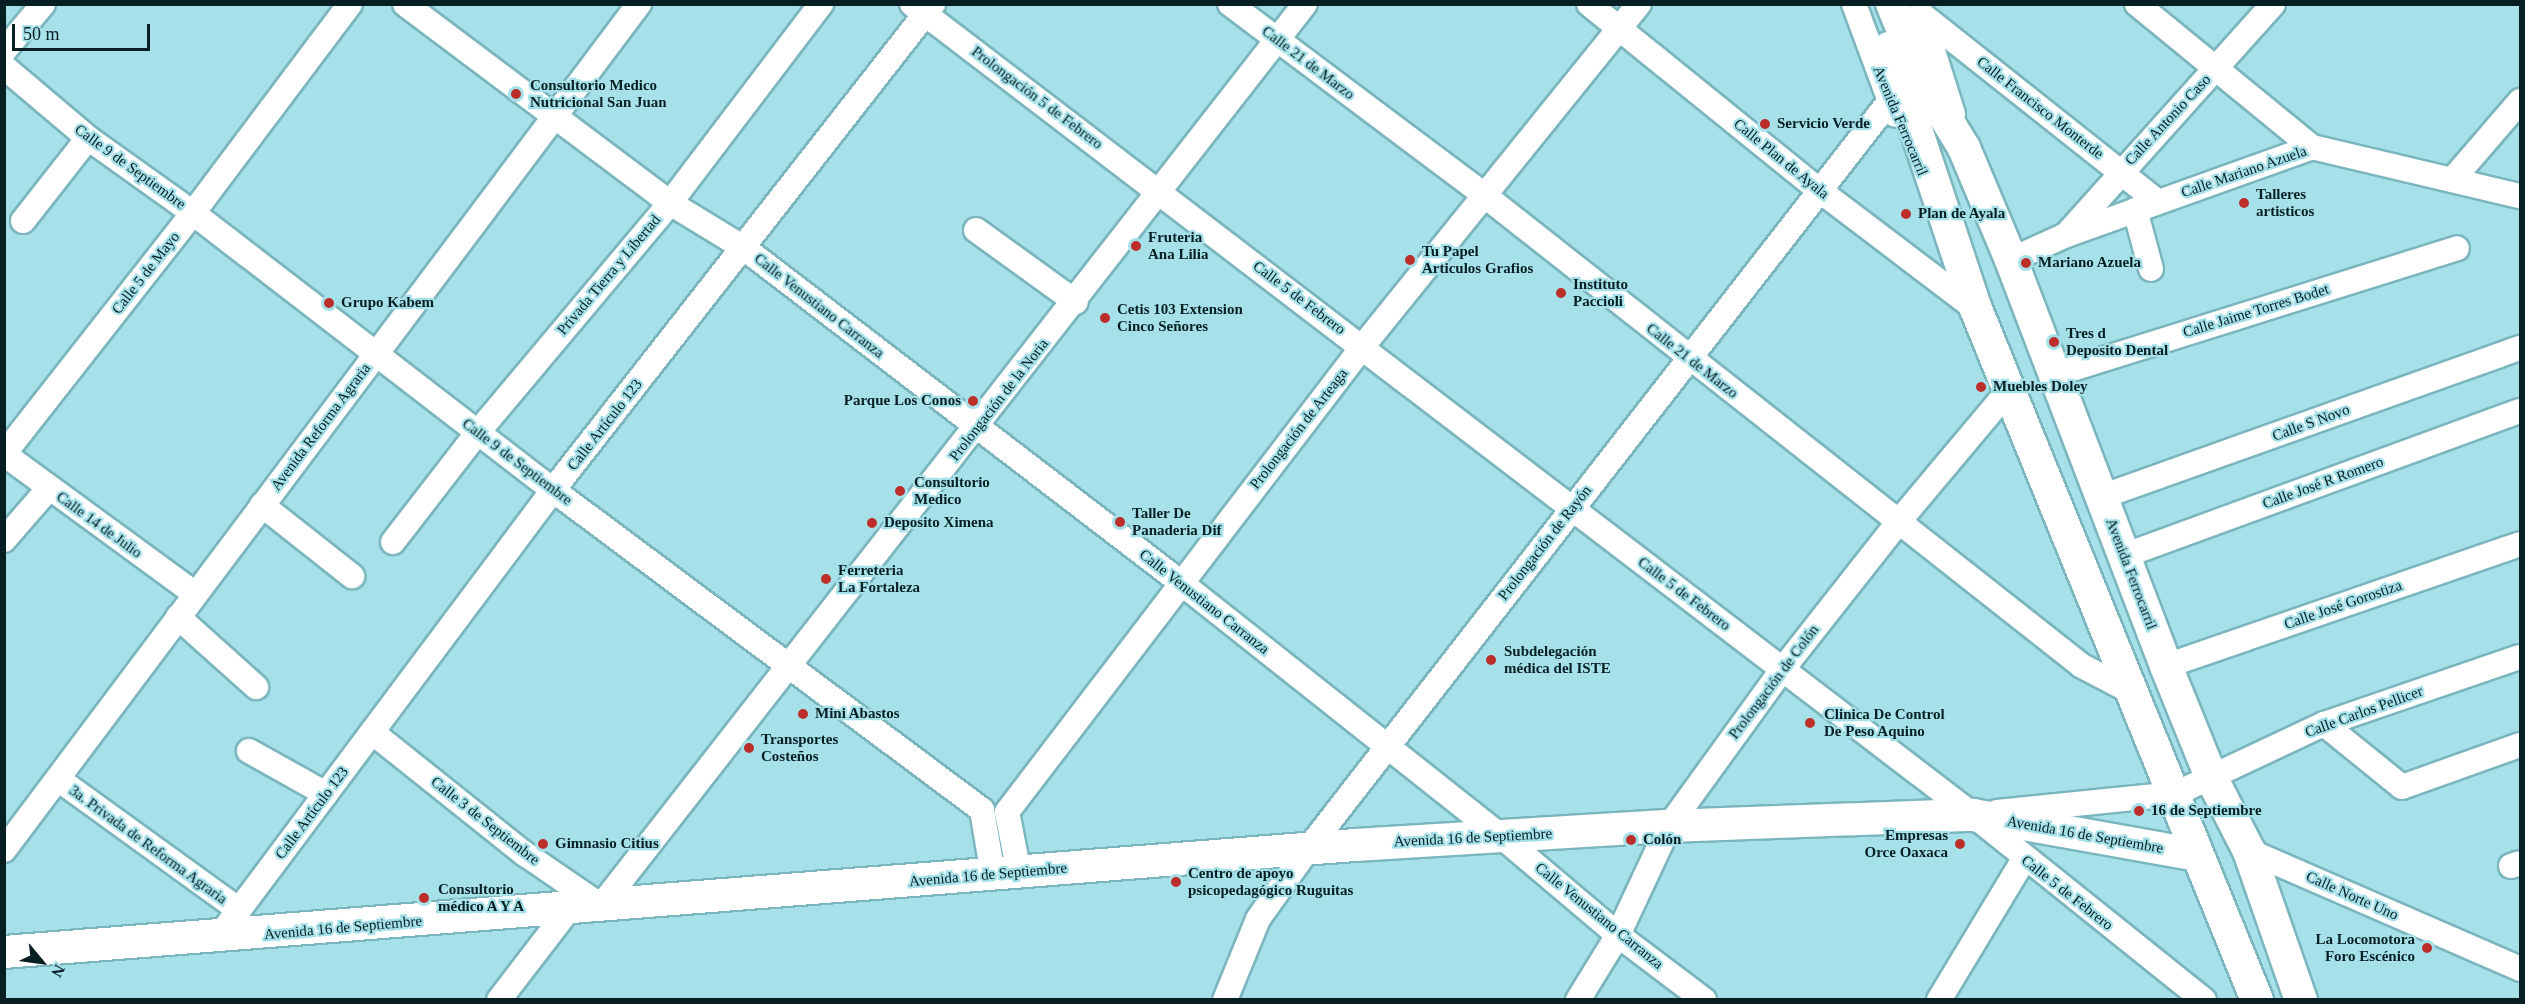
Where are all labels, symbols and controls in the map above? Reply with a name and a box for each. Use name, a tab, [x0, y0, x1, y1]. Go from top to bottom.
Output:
scale bar	[15, 12, 153, 50]
street label: Calle 21 de Marzo	[1258, 22, 1358, 104]
text: 50 m	[23, 24, 60, 44]
street label: Prolongación 5 de Febrero	[968, 43, 1106, 153]
street label: Calle Francisco Monterde	[1973, 53, 2107, 163]
street label: Avenida Ferrocarril	[1869, 63, 1931, 179]
street label: Calle Antonio Caso	[2121, 71, 2215, 169]
place label: Consultorio Medico Nutricional San Juan	[530, 76, 667, 111]
marker: Consultorio Medico Nutricional San Juan	[507, 85, 525, 103]
street label: Calle Plan de Ayala	[1729, 115, 1833, 203]
place label: Servicio Verde	[1777, 115, 1870, 133]
marker: Servicio Verde	[1758, 117, 1772, 131]
street label: Calle 9 de Septiembre	[71, 121, 189, 213]
street label: Calle Mariano Azuela	[2178, 142, 2310, 202]
place label: Talleres artisticos	[2256, 185, 2314, 220]
marker: Talleres artisticos	[2237, 196, 2251, 210]
place label: Plan de Ayala	[1918, 205, 2006, 223]
marker: Plan de Ayala	[1899, 207, 1913, 221]
street label: Privada Tierra y Libertad	[553, 211, 665, 339]
street label: Calle 5 de Mayo	[108, 228, 184, 318]
place label: Fruteria Ana Lilia	[1148, 228, 1208, 263]
marker: Fruteria Ana Lilia	[1129, 239, 1143, 253]
place label: Tu Papel Articulos Grafios	[1422, 242, 1533, 277]
street label: Calle Venustiano Carranza	[750, 250, 888, 362]
marker: Tu Papel Articulos Grafios	[1403, 253, 1417, 267]
place label: Mariano Azuela	[2038, 254, 2142, 272]
marker: Mariano Azuela	[2019, 256, 2033, 270]
street label: Calle 5 de Febrero	[1249, 257, 1349, 339]
place label: Instituto Paccioli	[1573, 275, 1628, 310]
street label: Calle Jaime Torres Bodet	[2181, 280, 2331, 342]
marker: Instituto Paccioli	[1554, 286, 1568, 300]
place label: Grupo Kabem	[341, 294, 434, 312]
marker: Grupo Kabem	[322, 296, 336, 310]
place label: Cetis 103 Extension Cinco Señores	[1117, 300, 1243, 335]
marker: Cetis 103 Extension Cinco Señores	[1098, 311, 1112, 325]
street label: Calle 21 de Marzo	[1643, 320, 1741, 402]
place label: Tres d Deposito Dental	[2066, 324, 2168, 359]
street label: Prolongación de la Noria	[946, 335, 1052, 465]
marker: Tres d Deposito Dental	[2047, 335, 2061, 349]
street label: Avenida Reforma Agraria	[267, 359, 375, 495]
street label: Prolongación de Arteaga	[1246, 365, 1352, 493]
street label: Calle Artículo 123	[564, 375, 646, 475]
place label: Muebles Doley	[1993, 378, 2088, 396]
marker: Muebles Doley	[1974, 380, 1988, 394]
place label: Parque Los Conos	[844, 392, 961, 410]
marker: Parque Los Conos	[966, 394, 980, 408]
street label: Calle S Novo	[2270, 401, 2352, 445]
street label: Calle 9 de Septiembre	[459, 415, 575, 509]
street label: Calle José R Romero	[2260, 453, 2386, 513]
place label: Consultorio Medico	[914, 473, 990, 508]
marker: Consultorio Medico	[891, 482, 909, 500]
street label: Prolongación de Rayón	[1495, 482, 1595, 604]
street label: Calle 14 de Julio	[53, 488, 145, 562]
place label: Taller De Panaderia Dif	[1132, 504, 1222, 539]
place label: Deposito Ximena	[884, 514, 994, 532]
marker: Taller De Panaderia Dif	[1113, 515, 1127, 529]
marker: Deposito Ximena	[865, 516, 879, 530]
street label: Avenida Ferrocarril	[2102, 516, 2160, 632]
street label: Calle Venustiano Carranza	[1135, 546, 1273, 658]
street label: Calle 5 de Febrero	[1634, 553, 1734, 635]
place label: Ferreteria La Fortaleza	[838, 561, 920, 596]
marker: Ferreteria La Fortaleza	[819, 572, 833, 586]
street label: Calle José Gorostiza	[2282, 576, 2404, 634]
street label: Prolongación de Colón	[1725, 621, 1823, 743]
place label: Subdelegación médica del ISTE	[1504, 642, 1611, 677]
marker: Subdelegación médica del ISTE	[1482, 651, 1500, 669]
street label: Calle Carlos Pellicer	[2303, 682, 2425, 742]
place label: Mini Abastos	[815, 705, 900, 723]
place label: Clinica De Control De Peso Aquino	[1824, 705, 1945, 740]
marker: Mini Abastos	[796, 707, 810, 721]
marker: Clinica De Control De Peso Aquino	[1801, 714, 1819, 732]
place label: Transportes Costeños	[761, 730, 838, 765]
marker: Transportes Costeños	[742, 741, 756, 755]
street label: Calle Artículo 123	[271, 763, 353, 863]
street label: Calle 3 de Septiembre	[427, 773, 543, 869]
street label: 3a. Privada de Reforma Agraria	[65, 782, 231, 908]
place label: 16 de Septiembre	[2151, 802, 2262, 820]
marker: 16 de Septiembre	[2132, 804, 2146, 818]
street label: Avenida 16 de Septiembre	[2005, 812, 2165, 858]
street label: Avenida 16 de Septiembre	[1393, 825, 1553, 851]
place label: Empresas Orce Oaxaca	[1865, 826, 1948, 861]
place label: Colón	[1643, 831, 1681, 849]
marker: Colón	[1624, 833, 1638, 847]
place label: Gimnasio Citius	[555, 835, 659, 853]
marker: Gimnasio Citius	[536, 837, 550, 851]
marker: Empresas Orce Oaxaca	[1953, 837, 1967, 851]
street label: Calle 5 de Febrero	[2018, 852, 2116, 934]
street label: Avenida 16 de Septiembre	[908, 859, 1068, 891]
street label: Calle Venustiano Carranza	[1531, 859, 1667, 973]
place label: Centro de apoyo psicopedagógico Ruguitas	[1188, 864, 1353, 899]
street label: Calle Norte Uno	[2303, 868, 2401, 924]
marker: Centro de apoyo psicopedagógico Ruguitas	[1169, 875, 1183, 889]
place label: Consultorio médico A Y A	[438, 880, 528, 915]
marker: Consultorio médico A Y A	[415, 889, 433, 907]
street label: Avenida 16 de Septiembre	[263, 912, 423, 944]
place label: La Locomotora Foro Escénico	[2315, 930, 2415, 965]
north arrow	[12, 932, 72, 992]
marker: La Locomotora Foro Escénico	[2420, 941, 2434, 955]
text: N	[48, 962, 68, 980]

